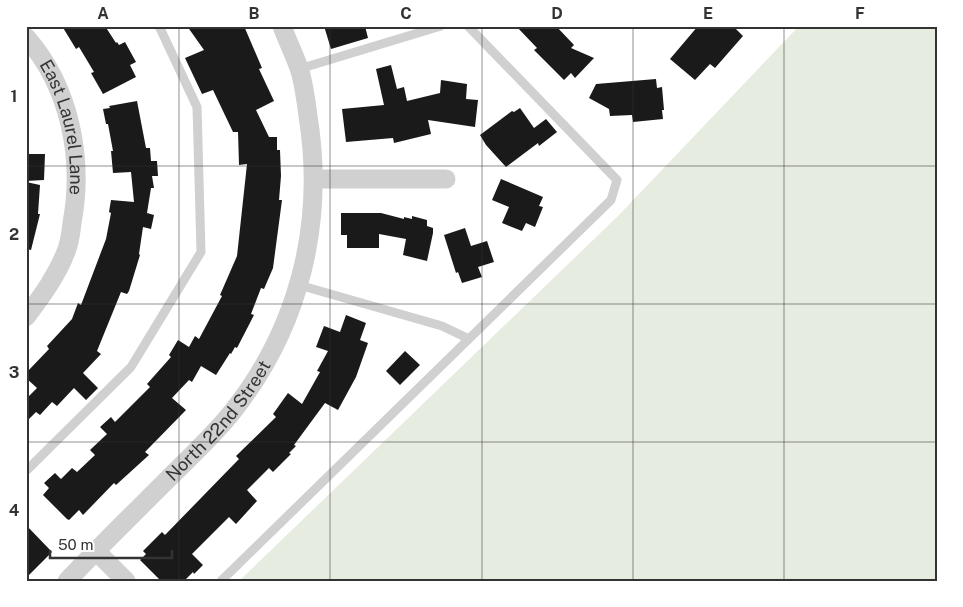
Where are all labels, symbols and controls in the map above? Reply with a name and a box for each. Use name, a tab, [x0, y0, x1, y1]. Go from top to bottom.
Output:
text: A	[97, 4, 109, 23]
text: B	[249, 4, 260, 23]
text: C	[400, 4, 412, 23]
text: D	[551, 4, 563, 23]
text: E	[703, 4, 713, 23]
text: F	[855, 4, 865, 23]
street label: East Laurel Lane	[36, 56, 87, 195]
text: 1	[11, 87, 17, 106]
text: 2	[9, 225, 19, 244]
street label: North 22nd Street	[161, 356, 275, 485]
text: 3	[9, 363, 19, 382]
text: 4	[9, 501, 20, 520]
scale bar	[50, 527, 172, 559]
text: 50 m	[58, 536, 93, 553]

